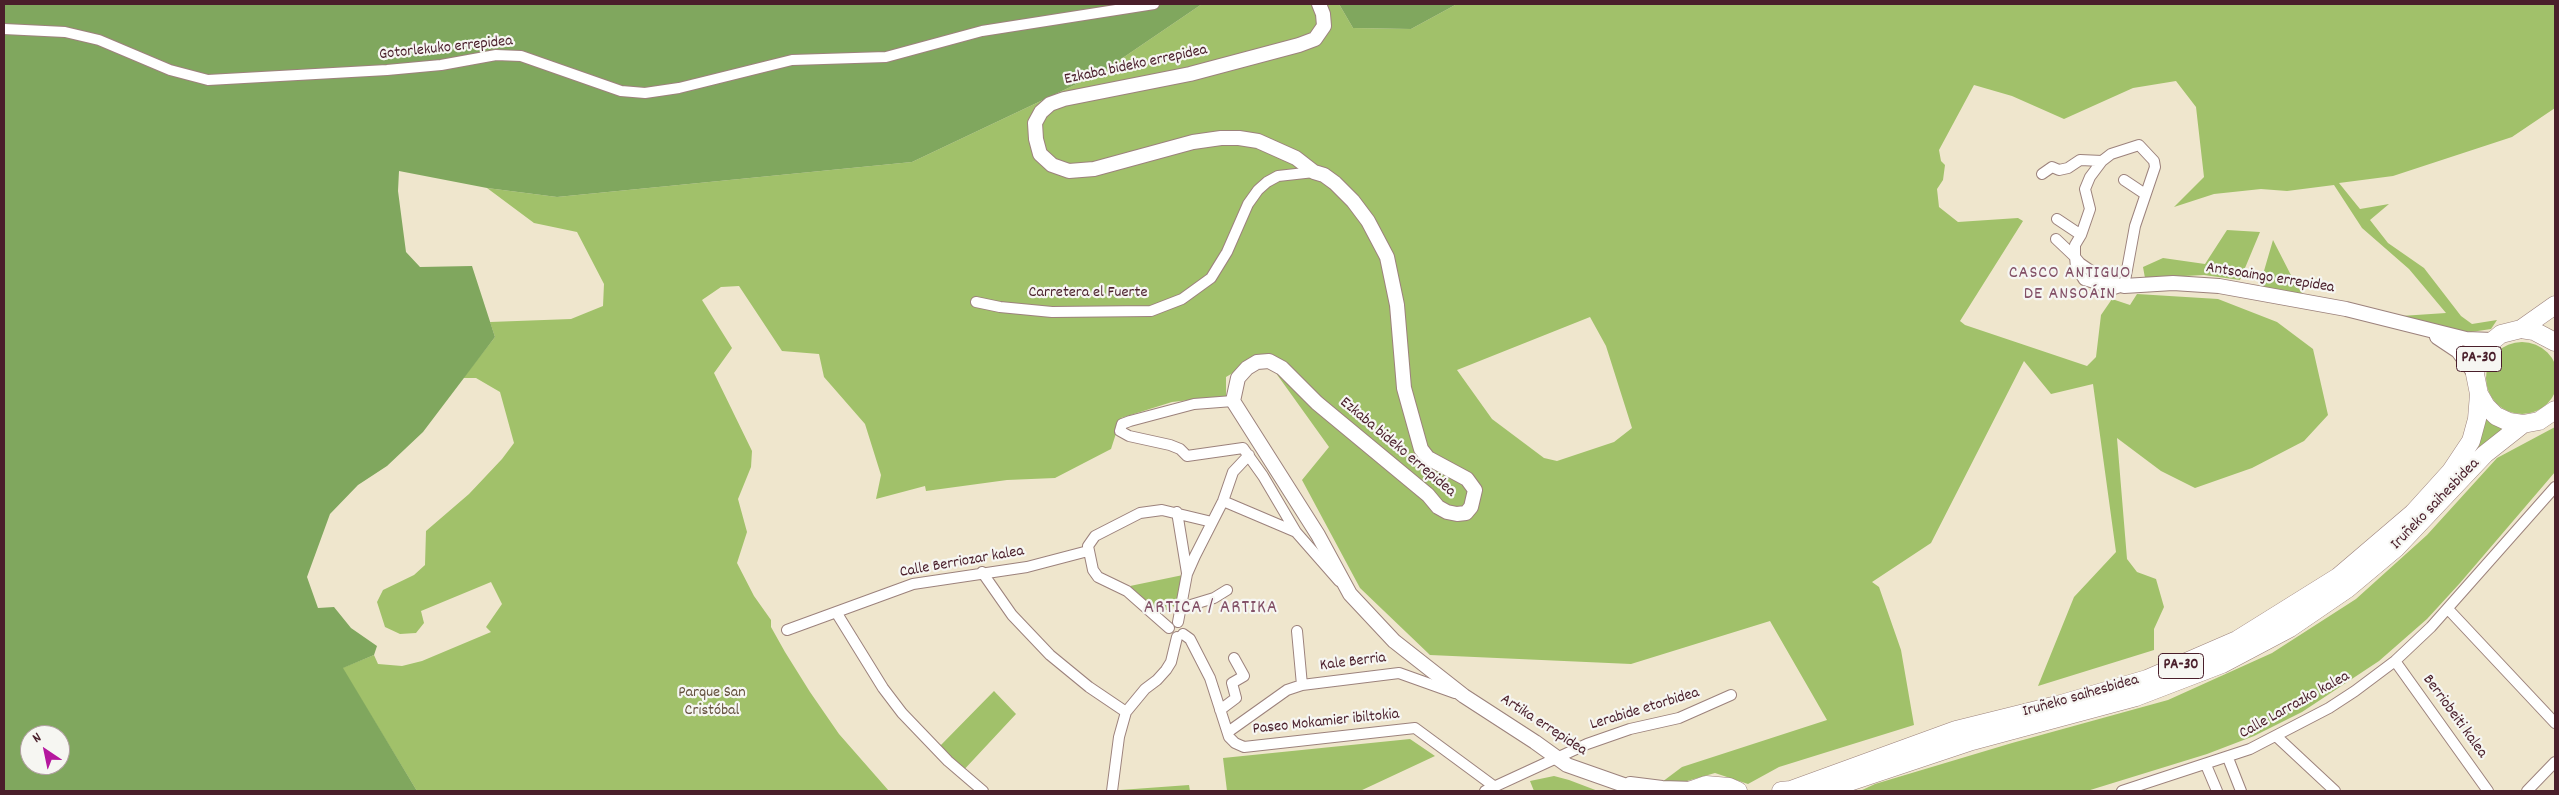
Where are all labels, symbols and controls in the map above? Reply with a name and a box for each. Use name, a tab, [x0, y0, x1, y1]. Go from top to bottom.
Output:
street label: Gotorlekuko errepidea	[378, 32, 514, 66]
street label: Ezkaba bideko errepidea	[1063, 41, 1209, 91]
street label: Antsoaingo errepidea	[2204, 259, 2336, 299]
district label: CASCO ANTIGUO DE ANSOÁIN	[2007, 264, 2133, 306]
street label: Carretera el Fuerte	[1029, 284, 1147, 304]
road number: PA-30	[2456, 346, 2502, 372]
street label: Ezkaba bideko errepidea	[1335, 394, 1459, 502]
street label: Iruñeko saihesbidea	[2388, 455, 2484, 555]
street label: Calle Berriozar kalea	[898, 543, 1026, 583]
district label: ARTICA / ARTIKA	[1142, 598, 1280, 620]
street label: Kale Berria	[1319, 649, 1387, 677]
road number: PA-30	[2158, 654, 2204, 678]
street label: Calle Larrazko kalea	[2237, 668, 2353, 744]
street label: Iruñeko saihesbidea	[2021, 671, 2141, 723]
street label: Berriobeiti kalea	[2417, 672, 2491, 762]
park label: Parque San Cristóbal	[678, 684, 746, 722]
street label: Lerabide etorbidea	[1588, 684, 1702, 736]
street label: Artika errepidea	[1496, 691, 1590, 761]
street label: Paseo Mokamier ibiltokia	[1252, 706, 1400, 740]
north arrow	[20, 725, 70, 775]
text: N	[29, 728, 46, 749]

